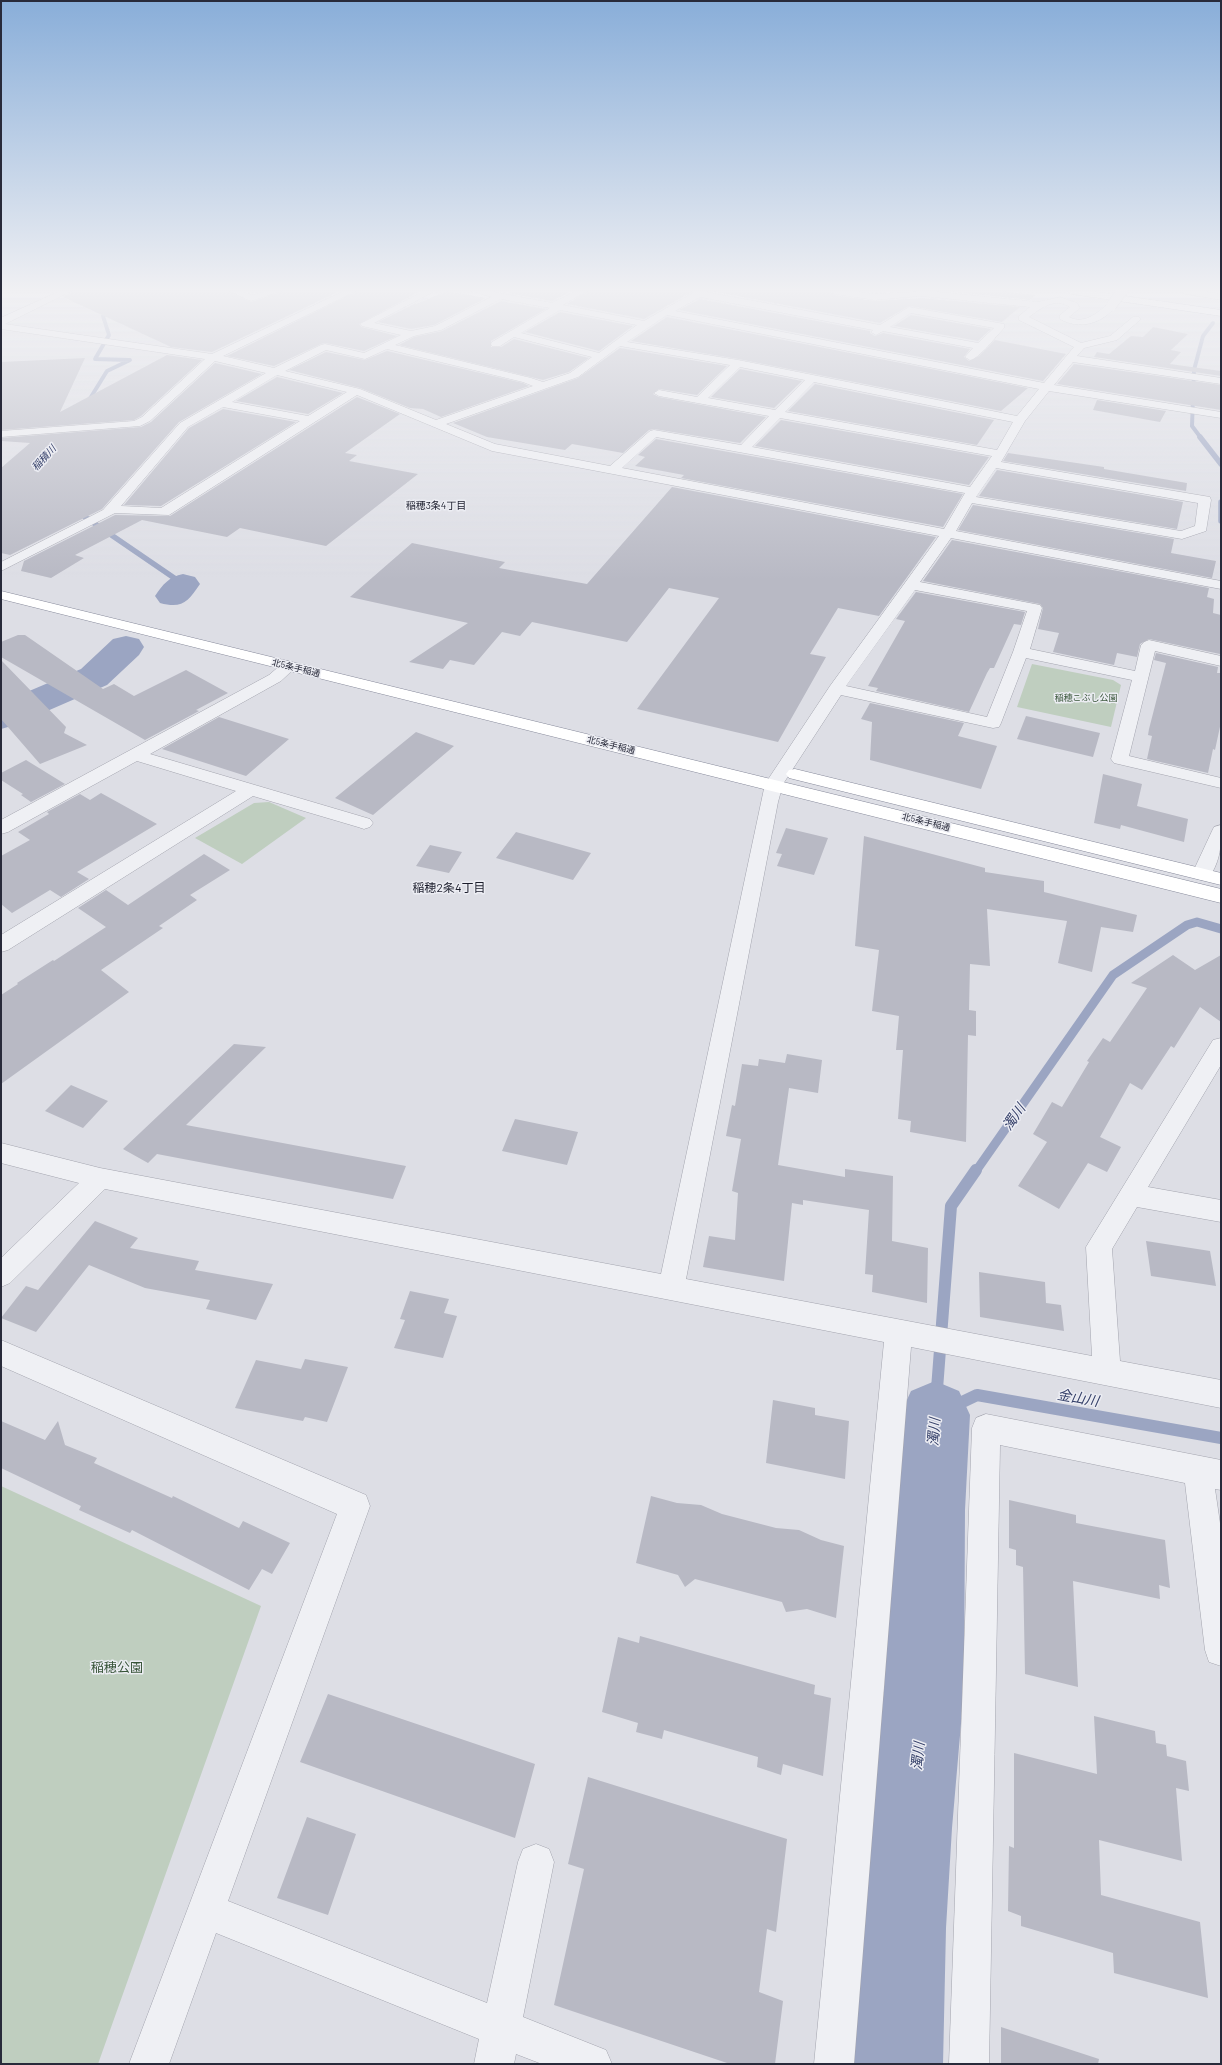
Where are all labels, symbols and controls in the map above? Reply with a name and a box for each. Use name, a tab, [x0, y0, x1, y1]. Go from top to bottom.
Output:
water label: 稲積川	[29, 443, 59, 473]
district label: 稲穂3条4丁目	[406, 500, 466, 512]
street label: 北5条手稲通	[271, 657, 321, 679]
park label: 稲穂こぶし公園	[1055, 693, 1117, 703]
street label: 北5条手稲通	[586, 734, 636, 756]
street label: 北5条手稲通	[901, 811, 951, 833]
district label: 稲穂2条4丁目	[412, 881, 486, 895]
water label: 濁川	[999, 1101, 1029, 1133]
water label: 金山川	[1056, 1386, 1100, 1410]
water label: 濁川	[925, 1417, 943, 1447]
park label: 稲穂公園	[91, 1660, 143, 1676]
water label: 濁川	[908, 1741, 928, 1771]

